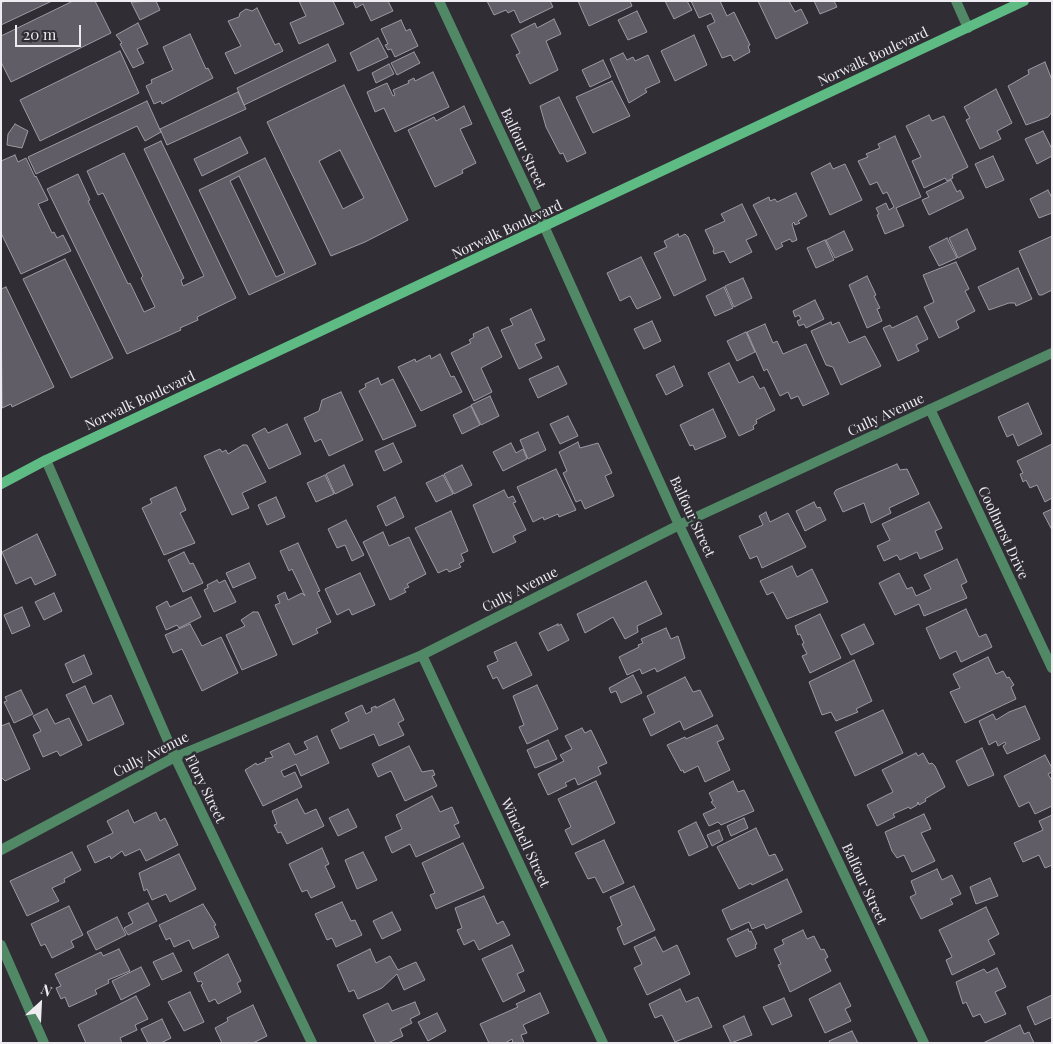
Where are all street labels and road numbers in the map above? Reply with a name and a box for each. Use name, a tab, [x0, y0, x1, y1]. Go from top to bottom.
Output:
street label: Norwalk Boulevard	[815, 24, 931, 90]
street label: Balfour Street	[497, 106, 549, 192]
street label: Norwalk Boulevard	[449, 197, 565, 263]
street label: Norwalk Boulevard	[82, 368, 198, 434]
street label: Cully Avenue	[845, 390, 927, 440]
street label: Balfour Street	[666, 474, 718, 560]
street label: Coolhurst Drive	[974, 484, 1032, 582]
street label: Cully Avenue	[479, 564, 561, 616]
street label: Cully Avenue	[110, 729, 192, 781]
street label: Flory Street	[181, 752, 229, 826]
street label: Winchell Street	[497, 796, 553, 890]
street label: Balfour Street	[838, 841, 890, 927]

